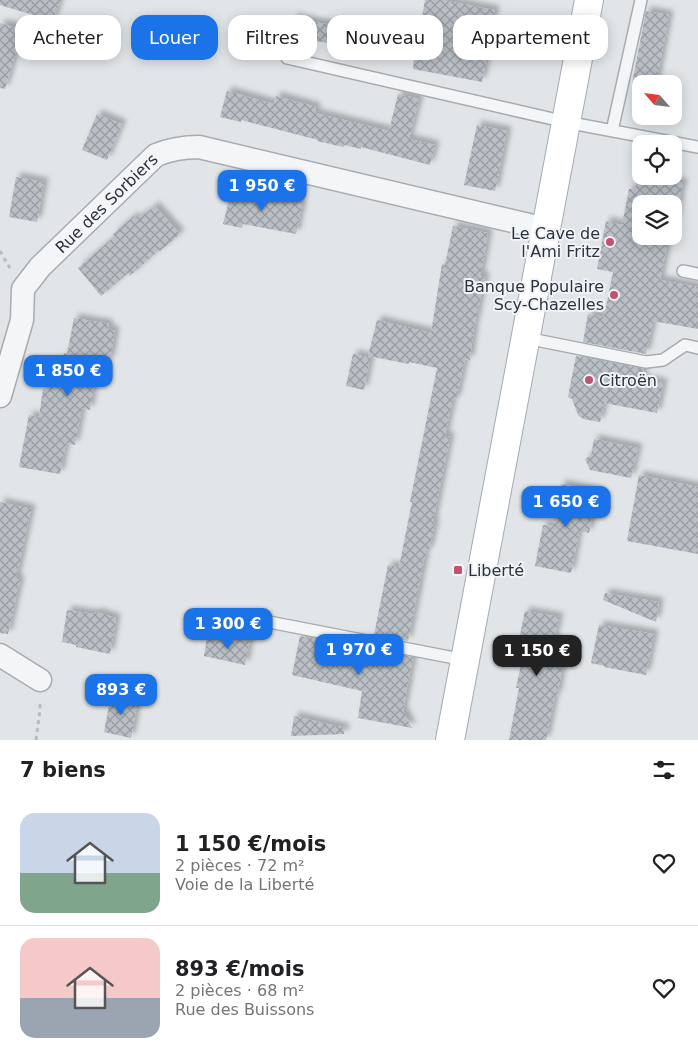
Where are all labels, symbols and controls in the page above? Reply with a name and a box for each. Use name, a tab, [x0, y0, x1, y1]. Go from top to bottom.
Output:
chip: Acheter	[15, 15, 121, 60]
chip: Louer	[131, 15, 218, 60]
chip: Filtres	[228, 15, 317, 60]
chip: Nouveau	[327, 15, 443, 60]
chip: Appartement	[453, 15, 608, 60]
north arrow	[632, 75, 682, 125]
map controls	[632, 75, 682, 245]
button: locate	[632, 135, 682, 185]
street label: Rue des Sorbiers	[51, 150, 162, 257]
pin: 1 950 €	[216, 170, 308, 212]
text: 1 950 €	[229, 176, 295, 195]
button: layers	[632, 195, 682, 245]
place label: Le Cave de l'Ami Fritz	[511, 224, 600, 261]
marker: Le Cave de l'Ami Fritz	[604, 236, 616, 248]
place label: Banque Populaire Scy-Chazelles	[464, 277, 604, 314]
marker: Banque Populaire Scy-Chazelles	[608, 289, 620, 301]
pin: 1 850 €	[22, 354, 114, 397]
text: 1 850 €	[35, 361, 101, 380]
place label: Citroën	[599, 371, 657, 390]
marker: Citroën	[583, 374, 595, 386]
pin: 1 650 €	[520, 486, 612, 528]
text: 1 650 €	[533, 492, 599, 511]
place label: Liberté	[468, 561, 524, 580]
marker: Liberté	[452, 564, 464, 576]
pin: 1 300 €	[182, 608, 274, 650]
text: 1 300 €	[195, 614, 261, 633]
pin: 1 970 €	[313, 634, 405, 676]
pin: 1 150 €	[491, 634, 583, 677]
text: 1 970 €	[326, 640, 392, 659]
text: 1 150 €	[504, 641, 570, 660]
pin: 893 €	[86, 674, 156, 716]
text: 893 €	[96, 680, 146, 699]
icon: filters	[650, 756, 678, 784]
text: 7 biens	[20, 758, 106, 782]
text: 1 150 €/mois	[175, 832, 326, 856]
icon: home	[60, 833, 120, 893]
icon: heart	[650, 849, 678, 877]
text: 2 pièces · 72 m²	[175, 856, 304, 875]
text: Voie de la Liberté	[175, 875, 314, 894]
text: 893 €/mois	[175, 957, 304, 981]
icon: home	[60, 958, 120, 1018]
icon: heart	[650, 974, 678, 1002]
text: 2 pièces · 68 m²	[175, 981, 304, 1000]
text: Rue des Buissons	[175, 1000, 314, 1019]

